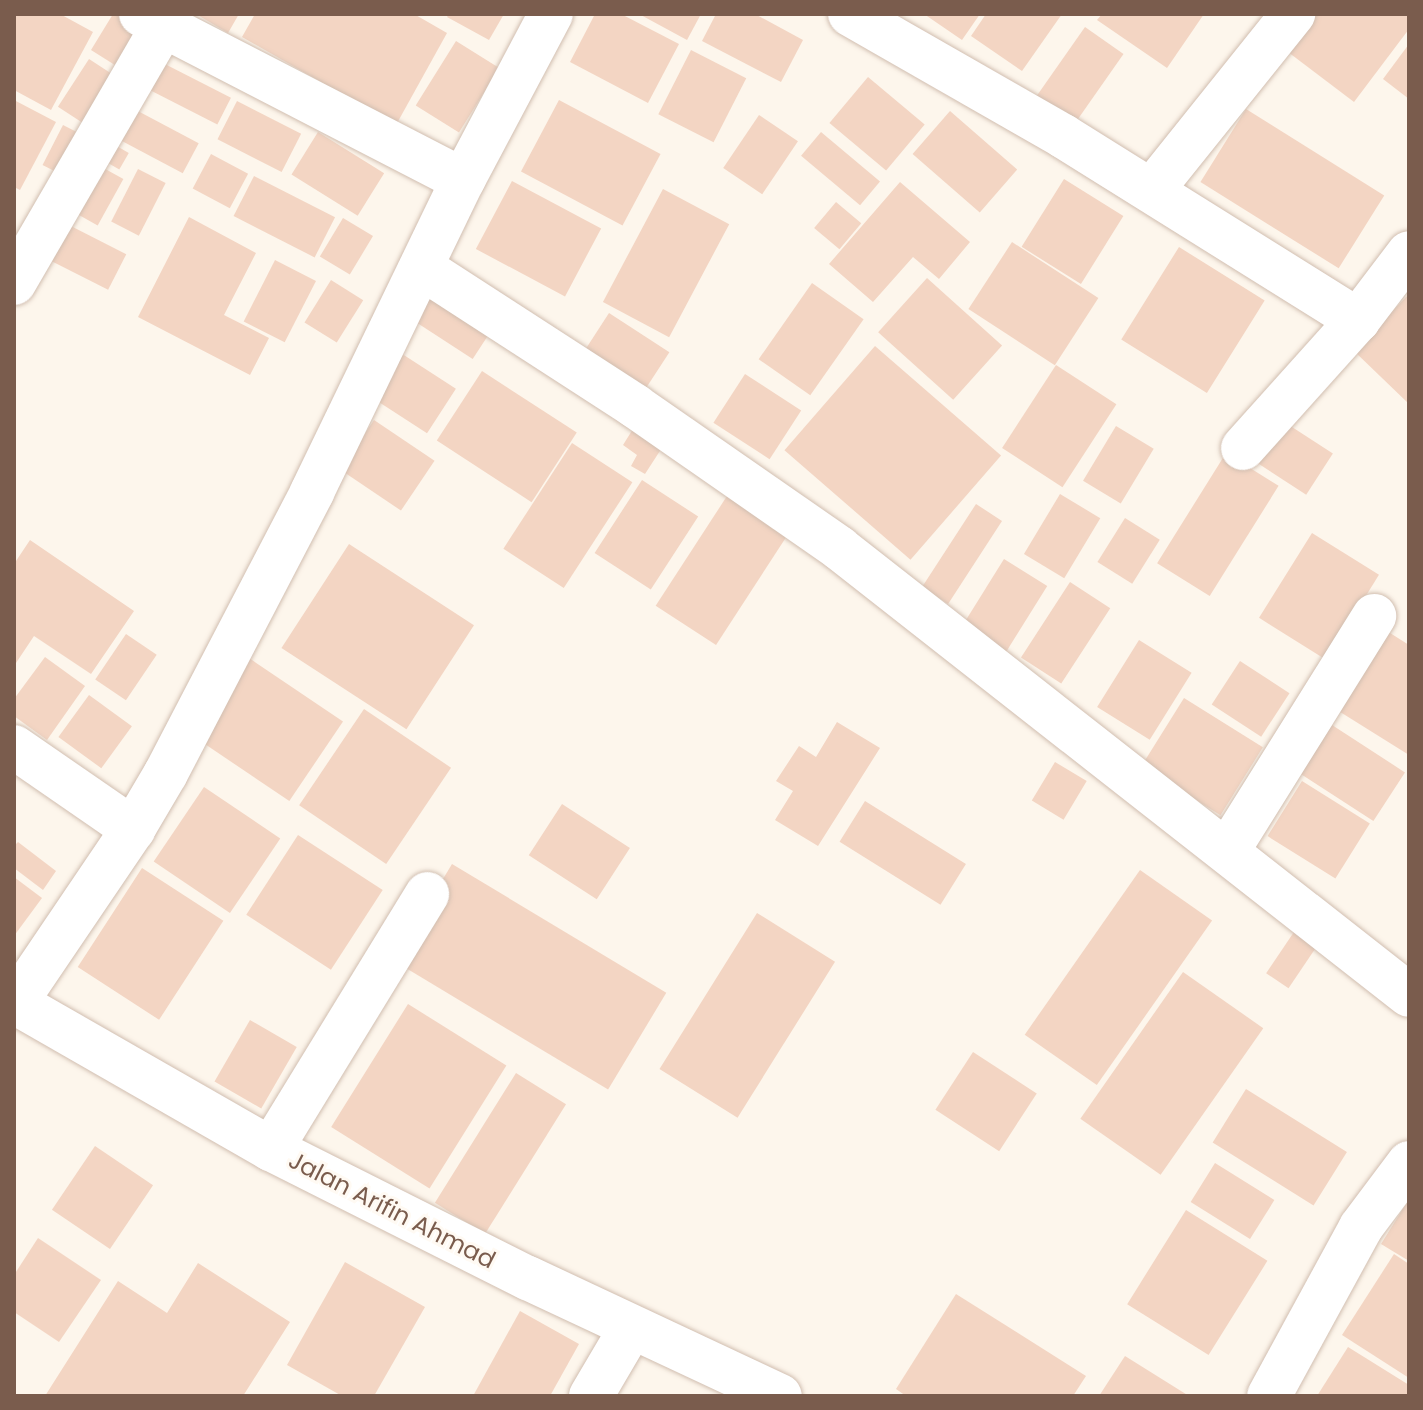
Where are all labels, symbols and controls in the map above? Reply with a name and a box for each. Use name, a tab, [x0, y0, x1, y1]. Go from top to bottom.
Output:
street label: Jalan Arifin Ahmad	[284, 1145, 500, 1275]

